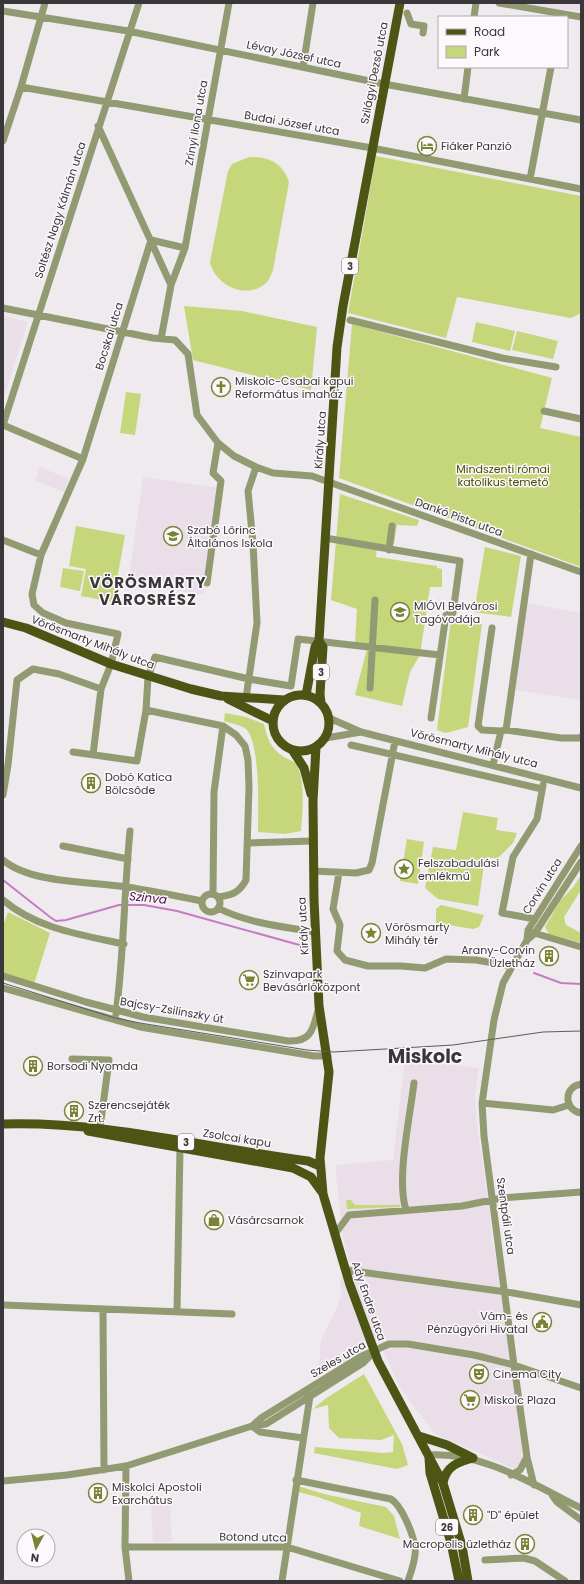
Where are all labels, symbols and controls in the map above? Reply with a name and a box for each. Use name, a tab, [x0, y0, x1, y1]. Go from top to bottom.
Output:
legend	[438, 16, 568, 68]
street label: Szilágyi Dezső utca	[356, 20, 392, 126]
text: Road	[474, 23, 505, 40]
street label: Lévay József utca	[245, 36, 343, 72]
text: Park	[474, 43, 501, 60]
street label: Zrínyi Ilona utca	[181, 79, 211, 167]
street label: Budai József utca	[243, 107, 341, 139]
hotel icon: Fiáker Panzió	[416, 135, 438, 157]
place label: Fiáker Panzió	[441, 138, 512, 154]
street label: Soltész Nagy Kálmán utca	[30, 139, 90, 281]
road number: 3	[342, 258, 358, 274]
street label: Bocskai utca	[91, 300, 127, 372]
place label: Miskolc-Csabai kapui Református imaház	[235, 373, 354, 402]
church icon: Miskolc-Csabai kapui Református imaház	[210, 376, 232, 398]
street label: Király utca	[310, 411, 330, 469]
park label: Mindszenti római katolikus temető	[456, 461, 550, 490]
street label: Dankó Pista utca	[413, 494, 505, 540]
place label: Szabó Lőrinc Általános Iskola	[187, 522, 273, 551]
school or university icon: Szabó Lőrinc Általános Iskola	[162, 525, 184, 547]
district label: VÖRÖSMARTY VÁROSRÉSZ	[89, 572, 207, 610]
place label: MIÓVI Belvárosi Tagóvodája	[414, 598, 498, 627]
school or university icon: MIÓVI Belvárosi Tagóvodája	[389, 601, 411, 623]
street label: Vörösmarty Mihály utca	[29, 611, 157, 673]
road number: 3	[313, 664, 329, 680]
street label: Vörösmarty Mihály utca	[409, 724, 539, 772]
place label: Dobó Katica Bölcsőde	[105, 769, 172, 798]
building icon: Dobó Katica Bölcsőde	[80, 772, 102, 794]
place label: Felszabadulási emlékmű	[418, 855, 499, 884]
street label: Corvin utca	[518, 855, 566, 917]
place icon: Felszabadulási emlékmű	[393, 858, 415, 880]
water label: Szinva	[128, 887, 168, 908]
street label: Király utca	[293, 897, 313, 955]
place label: Vörösmarty Mihály tér	[385, 919, 450, 948]
place icon: Vörösmarty Mihály tér	[360, 922, 382, 944]
place label: Arany-Corvin Üzletház	[461, 942, 535, 971]
building icon: Arany-Corvin Üzletház	[538, 945, 560, 967]
place label: Szinvapark Bevásárlóközpont	[263, 966, 360, 995]
supermarket icon: Szinvapark Bevásárlóközpont	[238, 969, 260, 991]
street label: Bajcsy-Zsilinszky út	[119, 993, 225, 1027]
district label: Miskolc	[388, 1043, 462, 1070]
building icon: Borsodi Nyomda	[22, 1055, 44, 1077]
place label: Borsodi Nyomda	[47, 1058, 138, 1074]
place label: Szerencsejáték Zrt.	[88, 1097, 170, 1126]
building icon: Szerencsejáték Zrt.	[63, 1100, 85, 1122]
street label: Zsolcai kapu	[202, 1125, 272, 1151]
road number: 3	[178, 1134, 194, 1150]
street label: Szentpáli utca	[493, 1176, 519, 1256]
shop icon: Vásárcsarnok	[203, 1209, 225, 1231]
place label: Vásárcsarnok	[228, 1212, 304, 1228]
street label: Ady Endre utca	[348, 1259, 390, 1343]
place label: Vám- és Pénzügyőri Hivatal	[427, 1308, 528, 1337]
public building icon: Vám- és Pénzügyőri Hivatal	[531, 1311, 553, 1333]
street label: Szeles utca	[307, 1337, 369, 1381]
theatre icon: Cinema City	[468, 1363, 490, 1385]
place label: Cinema City	[493, 1366, 562, 1382]
supermarket icon: Miskolc Plaza	[459, 1389, 481, 1411]
place label: Miskolc Plaza	[484, 1392, 556, 1408]
place label: Miskolci Apostoli Exarchátus	[112, 1479, 202, 1508]
building icon: Miskolci Apostoli Exarchátus	[87, 1482, 109, 1504]
building icon: "D" épület	[462, 1504, 484, 1526]
place label: "D" épület	[487, 1507, 539, 1523]
road number: 26	[436, 1519, 458, 1535]
north arrow	[16, 1528, 56, 1568]
street label: Botond utca	[219, 1528, 287, 1546]
building icon: Macropolis üzletház	[514, 1533, 536, 1555]
place label: Macropolis üzletház	[403, 1536, 511, 1552]
text: N	[30, 1549, 40, 1566]

